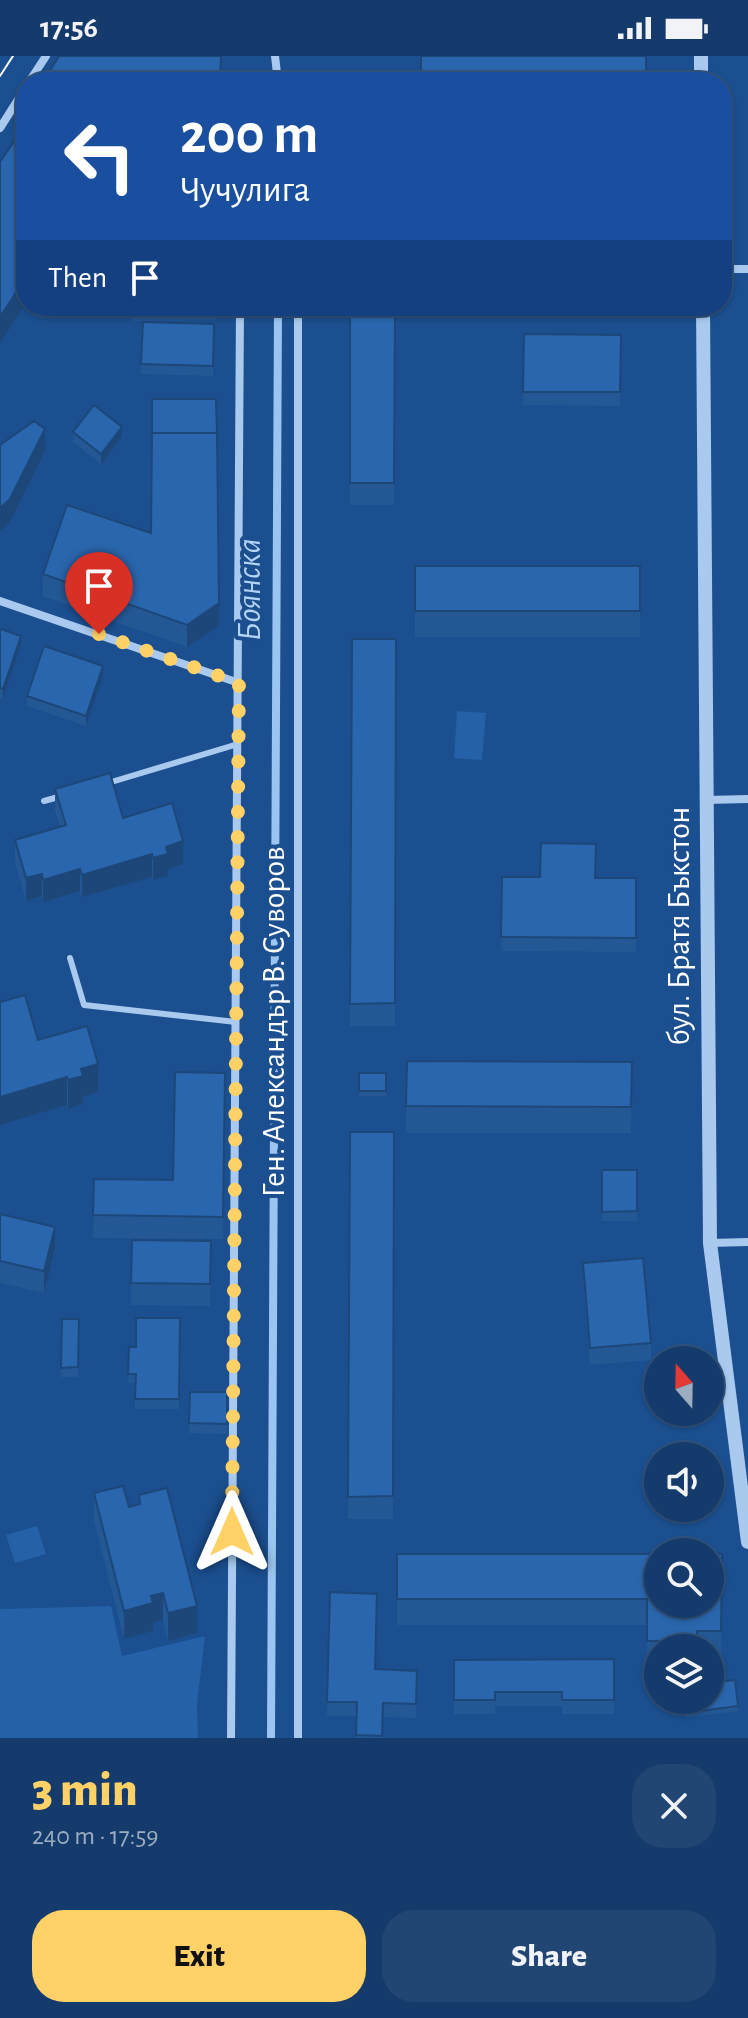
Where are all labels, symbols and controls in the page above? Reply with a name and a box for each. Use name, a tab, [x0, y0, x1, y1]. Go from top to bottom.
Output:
text: 17:56	[40, 13, 98, 43]
icon: left	[48, 104, 152, 208]
text: 200 m	[180, 107, 318, 163]
text: Чучулига	[180, 172, 310, 208]
icon: arrive	[123, 256, 167, 300]
text: Then	[48, 263, 107, 293]
water label: Боянска	[233, 538, 267, 642]
pin	[65, 552, 133, 634]
icon: arrive	[77, 564, 121, 608]
street label: бул. Братя Бъкстон	[663, 807, 695, 1045]
street label: Ген. Александър В. Суворов	[258, 846, 290, 1198]
north arrow	[644, 1346, 724, 1426]
map controls	[644, 1346, 724, 1714]
button: sound	[644, 1442, 724, 1522]
position arrow	[190, 1490, 274, 1574]
button: search	[644, 1538, 724, 1618]
button: layers	[644, 1634, 724, 1714]
button: close	[632, 1764, 716, 1848]
text: 3 min	[32, 1767, 138, 1815]
text: 240 m · 17:59	[32, 1823, 159, 1849]
button: Exit	[32, 1910, 366, 2002]
button: Share	[382, 1910, 716, 2002]

